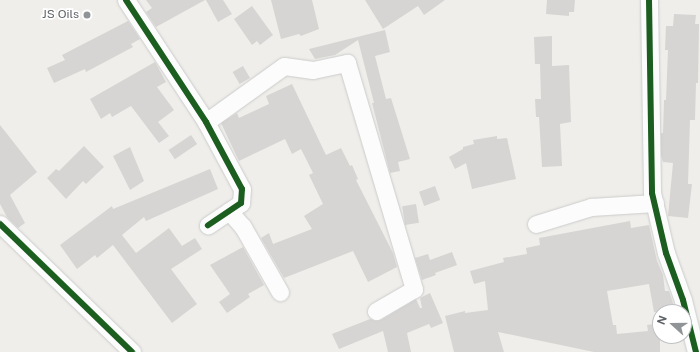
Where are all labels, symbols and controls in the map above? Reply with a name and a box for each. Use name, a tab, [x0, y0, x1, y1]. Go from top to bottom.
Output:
place label: JS Oils	[42, 8, 79, 22]
marker: JS Oils	[82, 10, 92, 20]
north arrow	[652, 304, 692, 344]
text: N	[655, 314, 669, 326]

